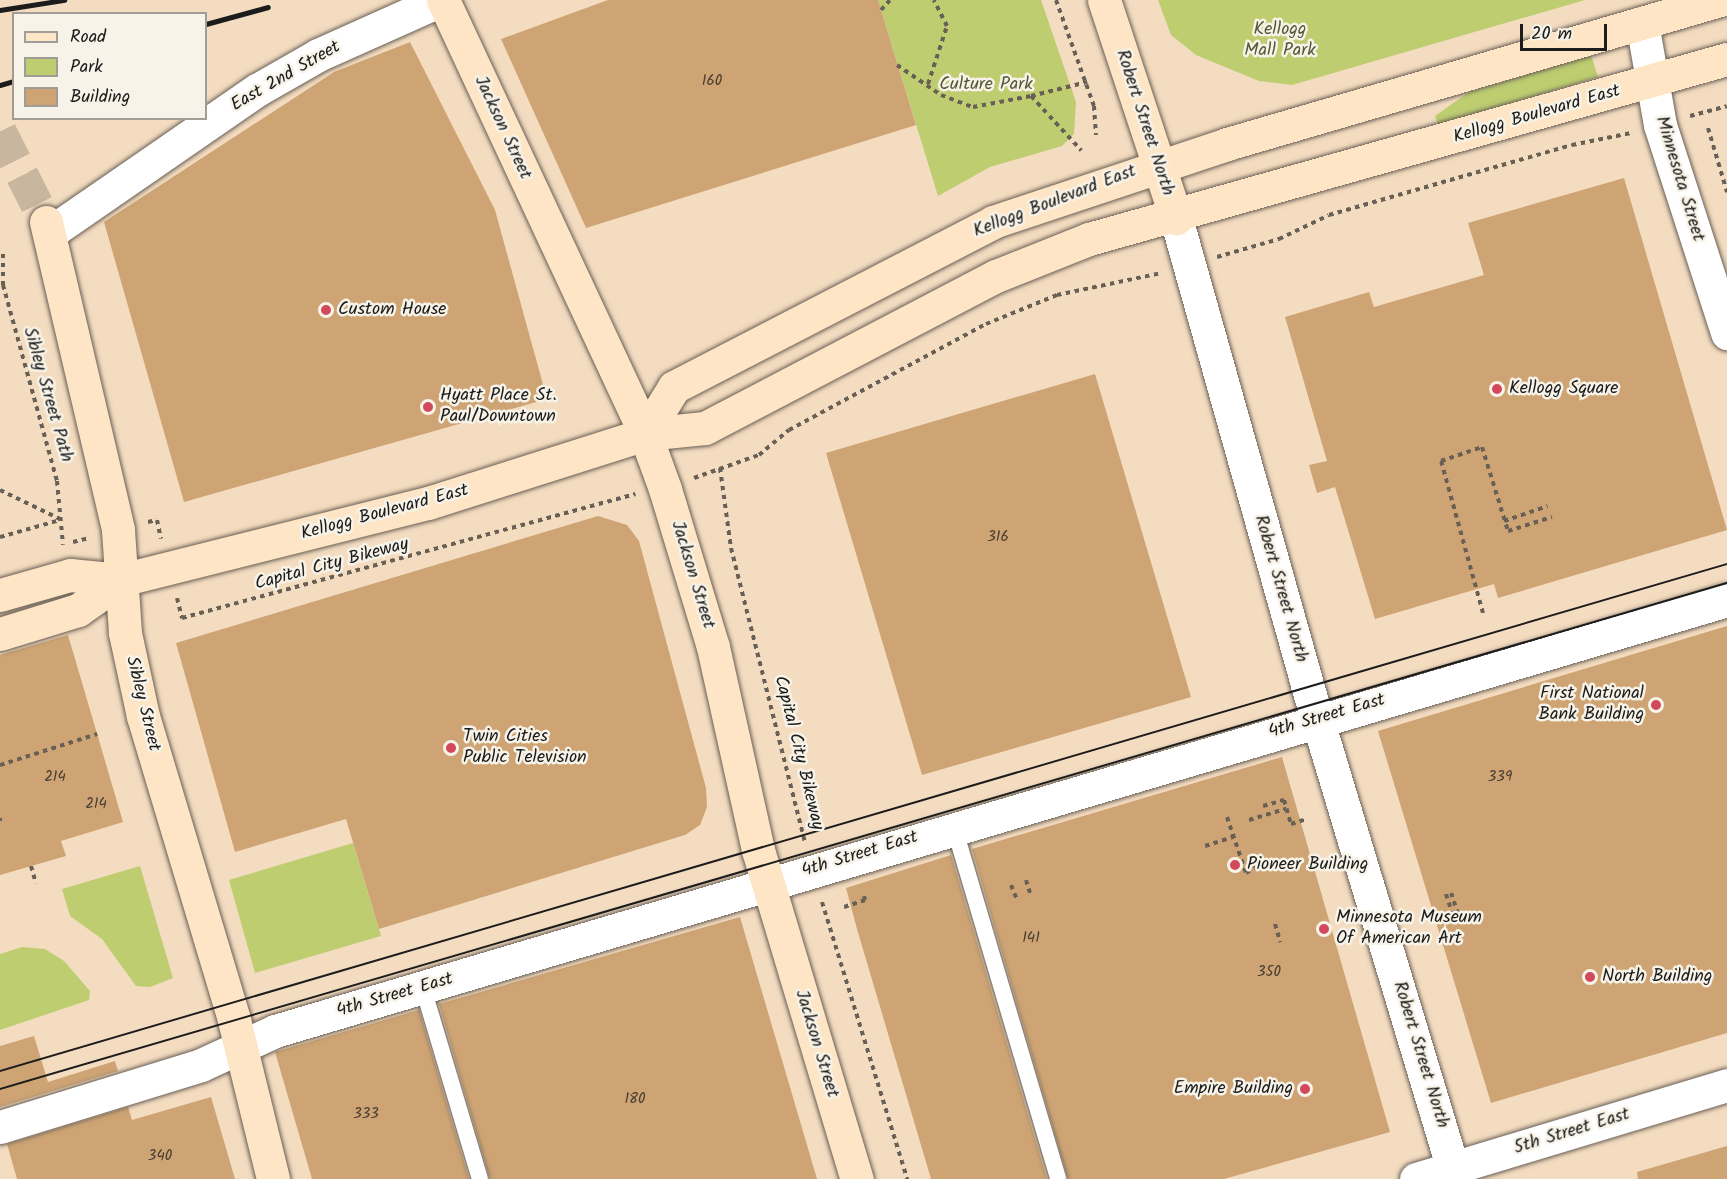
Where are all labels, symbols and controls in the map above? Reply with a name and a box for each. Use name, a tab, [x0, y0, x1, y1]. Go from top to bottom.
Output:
legend	[12, 12, 207, 120]
scale bar	[1523, 12, 1610, 50]
park label: Kellogg Mall Park	[1244, 20, 1316, 63]
text: 20 m	[1531, 20, 1572, 49]
text: Road	[70, 23, 106, 52]
street label: East 2nd Street	[227, 37, 345, 117]
street label: Robert Street North	[1110, 47, 1178, 199]
text: Park	[70, 53, 103, 82]
street label: Jackson Street	[469, 73, 535, 183]
house number: 160	[702, 73, 722, 91]
park label: Culture Park	[939, 74, 1033, 96]
street label: Kellogg Boulevard East	[1451, 81, 1623, 149]
text: Building	[70, 83, 130, 112]
street label: Minnesota Street	[1650, 114, 1708, 244]
street label: Kellogg Boulevard East	[971, 161, 1139, 243]
place label: Custom House	[338, 299, 446, 321]
marker: Custom House	[319, 303, 333, 317]
street label: Sibley Street Path	[17, 325, 77, 465]
place label: Kellogg Square	[1509, 378, 1618, 400]
marker: Kellogg Square	[1490, 382, 1504, 396]
place label: Hyatt Place St. Paul/Downtown	[440, 386, 557, 428]
marker: Hyatt Place St. Paul/Downtown	[421, 400, 435, 414]
street label: Kellogg Boulevard East	[299, 480, 471, 546]
street label: Robert Street North	[1249, 513, 1311, 665]
street label: Jackson Street	[665, 518, 719, 632]
house number: 316	[987, 529, 1009, 547]
street label: Capital City Bikeway	[253, 534, 411, 596]
street label: Sibley Street	[120, 654, 164, 754]
street label: Capital City Bikeway	[768, 674, 828, 832]
place label: First National Bank Building	[1539, 684, 1644, 726]
street label: 4th Street East	[1266, 690, 1388, 744]
marker: First National Bank Building	[1649, 698, 1663, 712]
place label: Twin Cities Public Television	[463, 727, 587, 770]
marker: Twin Cities Public Television	[444, 741, 458, 755]
house number: 214	[44, 769, 66, 787]
house number: 339	[1488, 769, 1512, 787]
house number: 214	[85, 796, 107, 814]
street label: 4th Street East	[799, 827, 921, 883]
place label: Pioneer Building	[1247, 854, 1368, 876]
marker: Pioneer Building	[1228, 858, 1242, 872]
place label: Minnesota Museum Of American Art	[1336, 908, 1482, 950]
marker: Minnesota Museum Of American Art	[1317, 922, 1331, 936]
house number: 141	[1022, 930, 1040, 948]
house number: 350	[1257, 964, 1281, 982]
place label: North Building	[1602, 966, 1712, 988]
street label: 4th Street East	[334, 969, 456, 1023]
marker: North Building	[1583, 970, 1597, 984]
street label: Robert Street North	[1387, 979, 1453, 1131]
street label: Jackson Street	[789, 987, 843, 1101]
place label: Empire Building	[1174, 1078, 1293, 1100]
marker: Empire Building	[1298, 1082, 1312, 1096]
house number: 180	[624, 1091, 646, 1109]
street label: 5th Street East	[1511, 1104, 1633, 1160]
house number: 333	[353, 1106, 379, 1124]
house number: 340	[148, 1148, 172, 1166]

